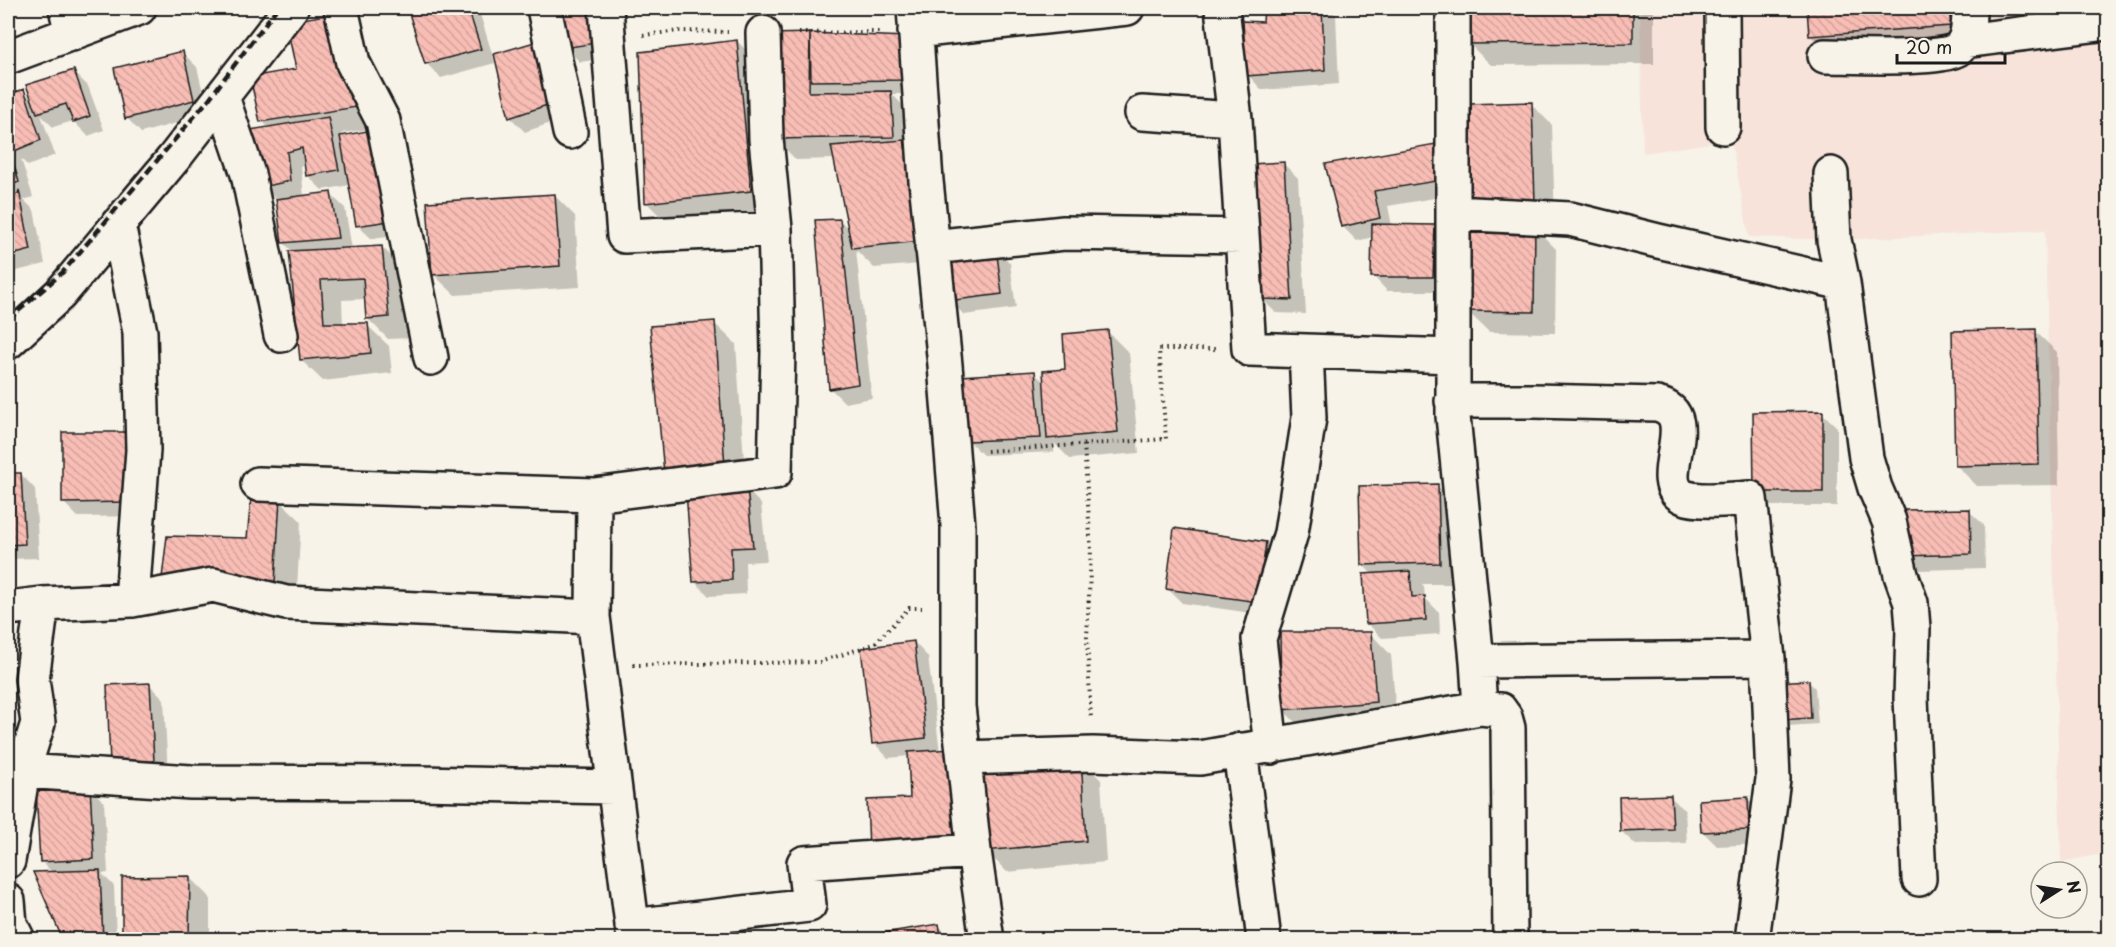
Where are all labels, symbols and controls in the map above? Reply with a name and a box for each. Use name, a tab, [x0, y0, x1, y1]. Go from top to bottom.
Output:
scale bar	[1897, 27, 2005, 65]
text: 20 m	[1906, 33, 1952, 60]
north arrow	[2029, 860, 2089, 920]
text: N	[2062, 878, 2088, 895]

